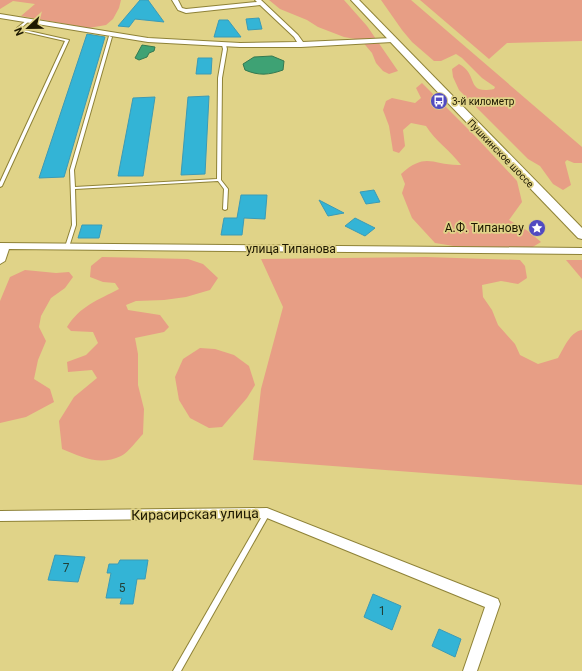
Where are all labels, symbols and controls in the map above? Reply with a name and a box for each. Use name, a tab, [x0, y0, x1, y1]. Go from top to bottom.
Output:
north arrow	[8, 8, 48, 48]
text: N	[12, 25, 27, 38]
bus stop icon: 3-й километр	[429, 91, 449, 111]
place label: 3-й километр	[452, 96, 515, 107]
street label: Пушкинское шоссе	[465, 117, 536, 190]
place icon: А.Ф. Типанову	[527, 218, 547, 238]
place label: А.Ф. Типанову	[445, 221, 524, 235]
street label: улица Типанова	[246, 242, 336, 256]
street label: Кирасирская улица	[131, 505, 259, 523]
house number: 7	[63, 561, 70, 575]
house number: 5	[119, 581, 126, 595]
house number: 1	[379, 604, 385, 618]

